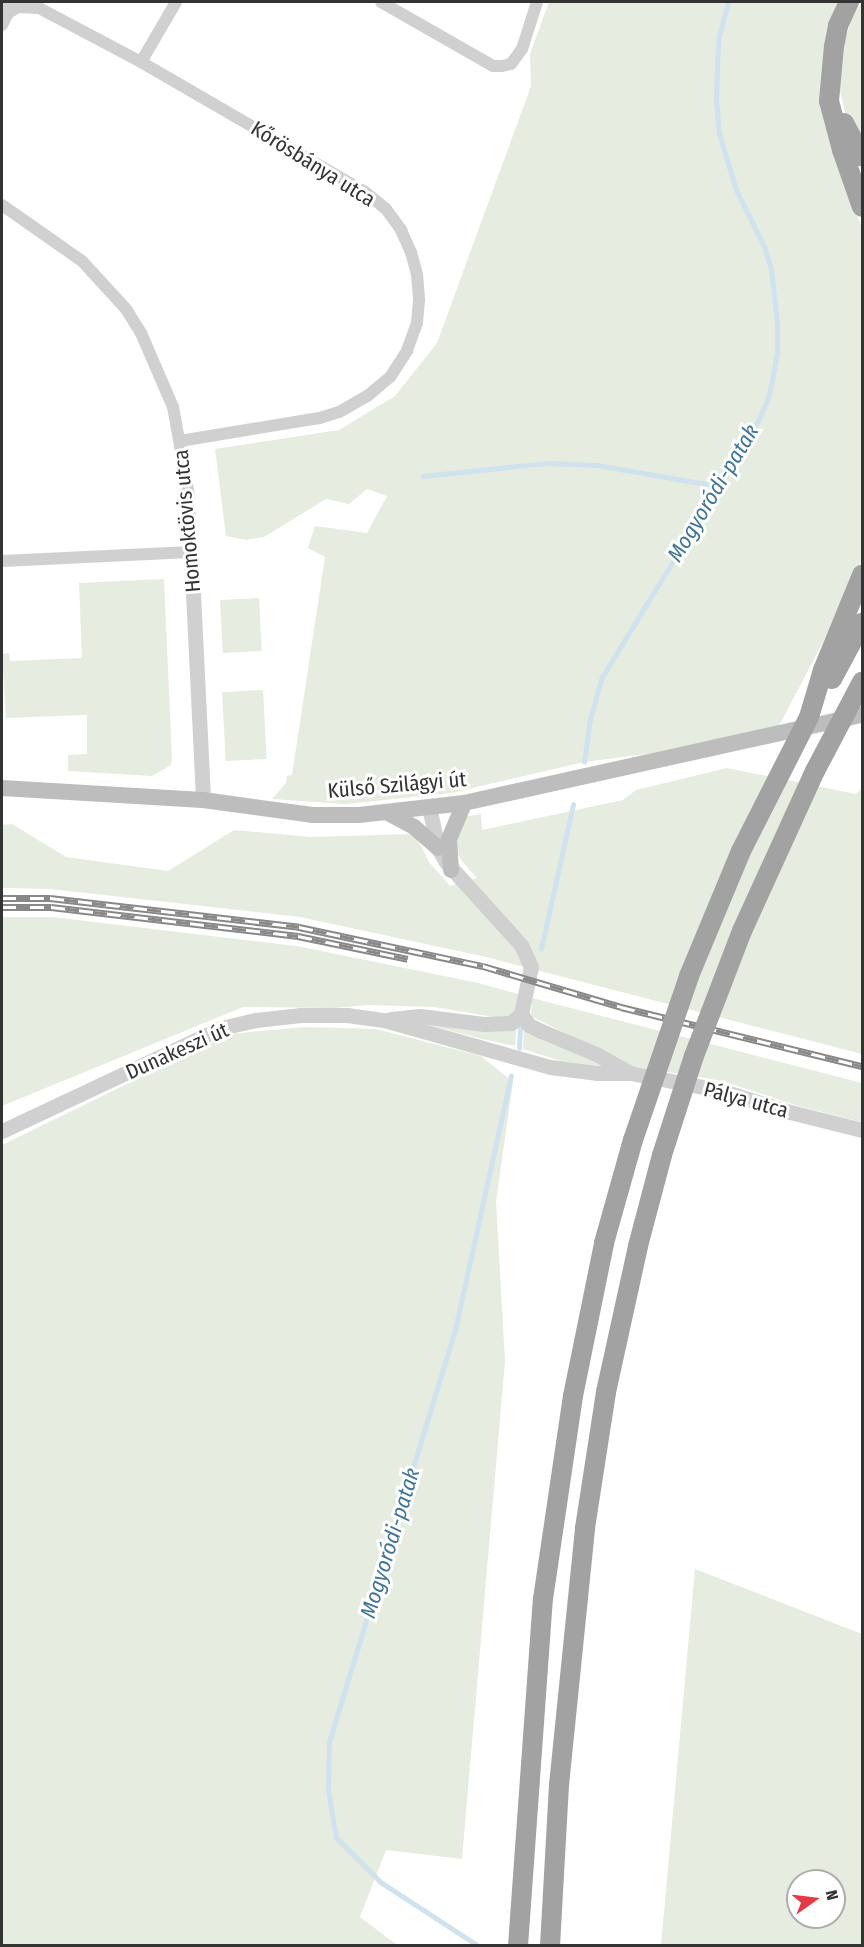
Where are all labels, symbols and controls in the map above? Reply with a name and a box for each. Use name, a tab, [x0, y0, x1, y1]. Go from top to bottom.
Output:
street label: Kőrösbánya utca	[246, 116, 380, 212]
water label: Mogyoródi-patak	[662, 420, 764, 566]
street label: Homoktövis utca	[168, 448, 206, 594]
street label: Külső Szilágyi út	[327, 766, 467, 804]
street label: Dunakeszi út	[122, 1017, 232, 1085]
street label: Pálya utca	[701, 1077, 791, 1123]
water label: Mogyoródi-patak	[355, 1465, 425, 1621]
north arrow	[786, 1869, 846, 1929]
text: N	[822, 1888, 842, 1902]

